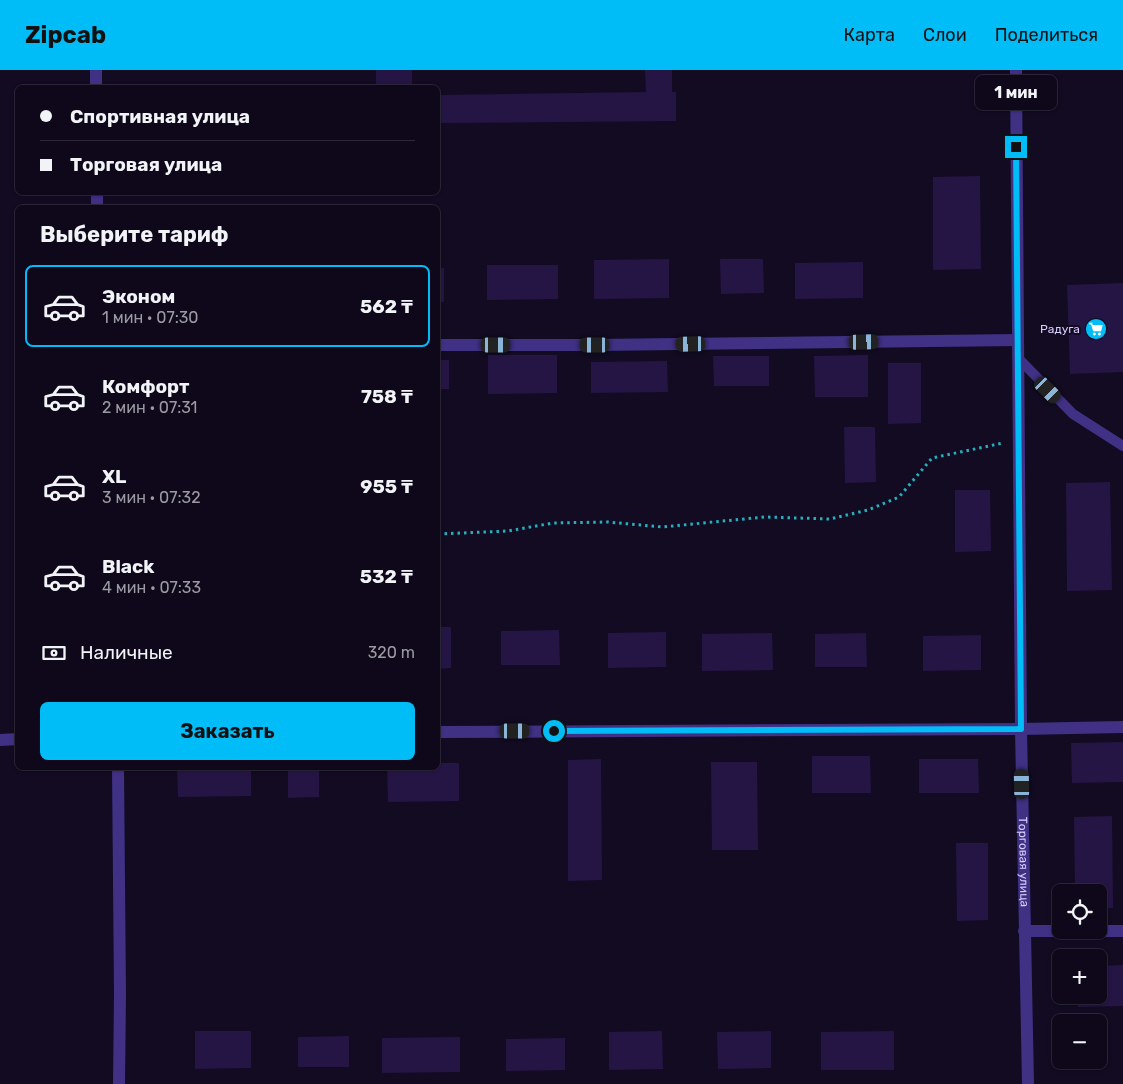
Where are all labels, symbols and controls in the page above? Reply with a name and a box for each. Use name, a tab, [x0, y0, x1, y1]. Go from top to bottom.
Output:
text: Zipcab	[25, 21, 106, 49]
text: Карта	[844, 24, 895, 46]
text: Слои	[923, 24, 967, 46]
text: Поделиться	[995, 24, 1098, 46]
callout: 1 мин	[975, 75, 1057, 110]
text: 1 мин	[994, 83, 1038, 102]
text: Спортивная улица	[70, 105, 250, 128]
route end	[1005, 136, 1027, 158]
text: Торговая улица	[70, 153, 222, 176]
text: Выберите тариф	[40, 221, 229, 248]
icon: car	[42, 284, 87, 329]
text: Эконом	[102, 285, 175, 308]
text: 562 ₸	[360, 295, 413, 318]
text: 1 мин · 07:30	[102, 308, 199, 327]
supermarket icon: Радуга	[1084, 317, 1108, 341]
place label: Радуга	[1040, 322, 1080, 336]
car	[848, 334, 879, 350]
car	[675, 336, 706, 352]
car	[481, 338, 511, 353]
car	[580, 338, 610, 353]
icon: car	[42, 374, 87, 419]
car	[1032, 374, 1063, 406]
text: Комфорт	[102, 375, 189, 398]
text: 758 ₸	[361, 385, 413, 408]
text: 2 мин · 07:31	[102, 398, 197, 417]
icon: car	[42, 464, 87, 509]
text: XL	[102, 465, 126, 488]
text: 955 ₸	[360, 475, 413, 498]
text: 3 мин · 07:32	[102, 488, 201, 507]
icon: car	[42, 554, 87, 599]
text: Black	[102, 555, 154, 578]
text: 532 ₸	[360, 565, 413, 588]
text: 4 мин · 07:33	[102, 578, 201, 597]
icon: cash	[40, 639, 68, 667]
text: Наличные	[80, 641, 173, 664]
text: 320 m	[368, 643, 415, 662]
button: Заказать	[40, 702, 415, 760]
route start	[543, 720, 565, 742]
car	[500, 724, 530, 739]
car	[1014, 769, 1029, 799]
street label: Торговая улица	[1016, 817, 1032, 907]
map controls	[1052, 884, 1107, 1069]
button: locate	[1052, 884, 1107, 939]
button: +	[1052, 949, 1107, 1004]
button: −	[1052, 1014, 1107, 1069]

